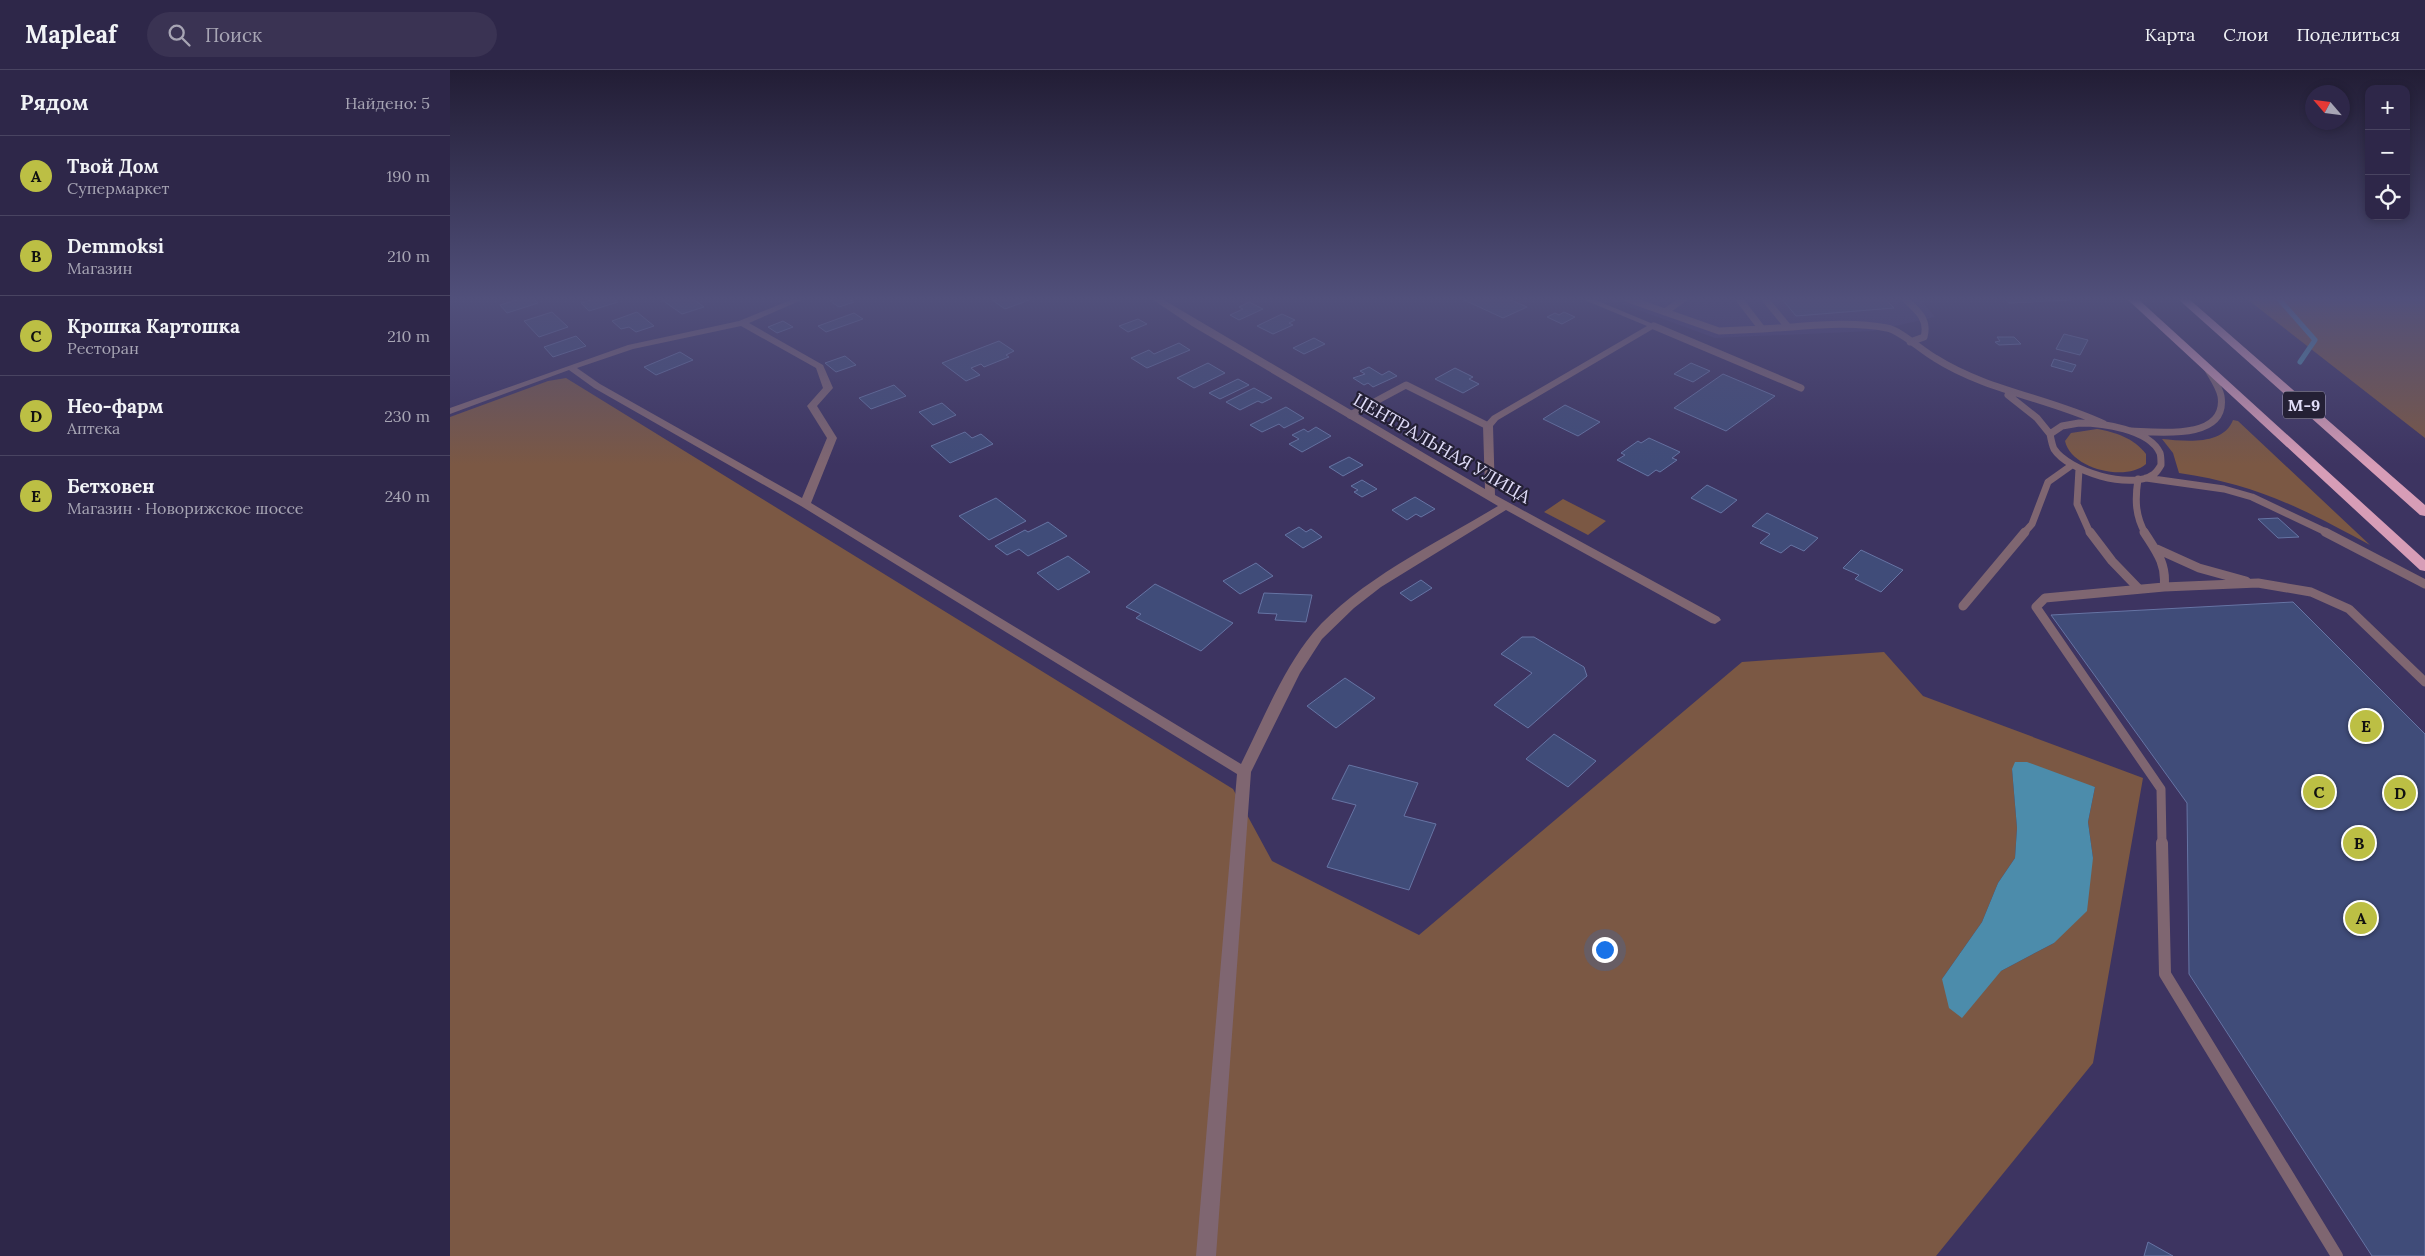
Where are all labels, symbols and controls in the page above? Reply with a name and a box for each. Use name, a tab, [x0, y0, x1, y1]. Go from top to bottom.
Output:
search box	[147, 12, 497, 57]
text: Mapleaf	[25, 19, 117, 50]
icon: search	[165, 21, 193, 49]
text: Поиск	[205, 23, 262, 47]
text: Карта	[2145, 23, 2195, 46]
text: Слои	[2223, 23, 2268, 46]
text: Поделиться	[2296, 23, 2400, 46]
north arrow	[2305, 85, 2350, 130]
map controls	[2365, 85, 2410, 220]
button: +	[2365, 85, 2410, 130]
text: Рядом	[20, 89, 89, 116]
text: Найдено: 5	[345, 93, 430, 113]
button: −	[2365, 130, 2410, 175]
text: Твой Дом	[67, 154, 159, 178]
text: A	[31, 166, 41, 186]
text: 190 m	[386, 166, 430, 186]
button: locate	[2365, 175, 2410, 220]
text: Супермаркет	[67, 178, 169, 198]
text: Demmoksi	[67, 234, 164, 258]
text: B	[31, 246, 41, 266]
text: 210 m	[387, 246, 430, 266]
text: Магазин	[67, 258, 133, 278]
text: Крошка Картошка	[67, 314, 240, 338]
text: C	[30, 326, 42, 346]
text: 210 m	[387, 326, 430, 346]
text: Ресторан	[67, 338, 139, 358]
street label: ЦЕНТРАЛЬНАЯ УЛИЦА	[1349, 388, 1535, 509]
road number: М-9	[2283, 392, 2325, 418]
text: Нео-фарм	[67, 394, 164, 418]
text: D	[30, 406, 42, 426]
text: 230 m	[384, 406, 430, 426]
text: Аптека	[67, 418, 120, 438]
text: Бетховен	[67, 474, 155, 498]
text: E	[31, 486, 41, 506]
text: 240 m	[385, 486, 430, 506]
text: Магазин · Новорижское шоссе	[67, 498, 304, 518]
pin: E	[2350, 707, 2382, 745]
pin: C	[2303, 773, 2335, 811]
pin: D	[2384, 774, 2416, 812]
pin: B	[2343, 824, 2375, 862]
pin: A	[2345, 899, 2377, 937]
your location	[1592, 937, 1618, 963]

